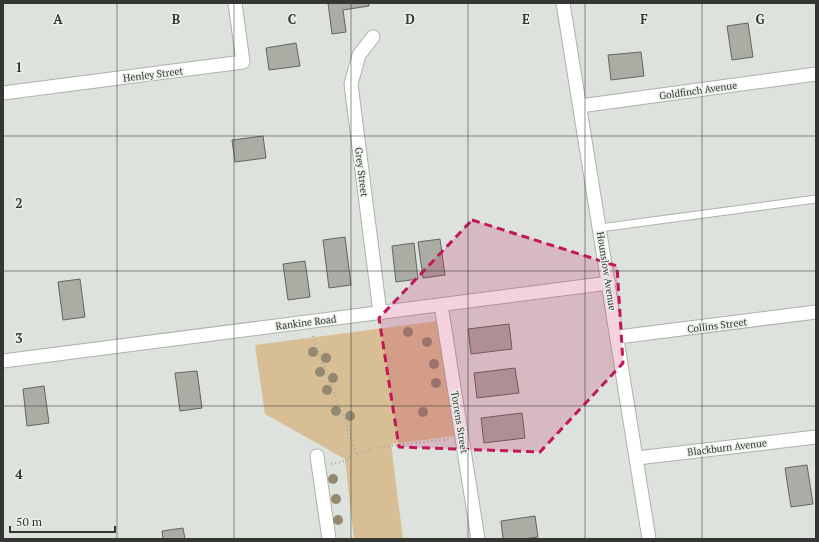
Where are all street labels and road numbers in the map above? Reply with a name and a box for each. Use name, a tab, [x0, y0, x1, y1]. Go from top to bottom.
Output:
street label: Henley Street	[122, 64, 184, 85]
street label: Goldfinch Avenue	[658, 79, 738, 102]
street label: Grey Street	[352, 147, 371, 198]
street label: Hounslow Avenue	[594, 231, 619, 311]
street label: Rankine Road	[275, 312, 338, 333]
street label: Collins Street	[686, 315, 748, 336]
street label: Torrens Street	[448, 390, 471, 455]
street label: Blackburn Avenue	[687, 436, 768, 459]

